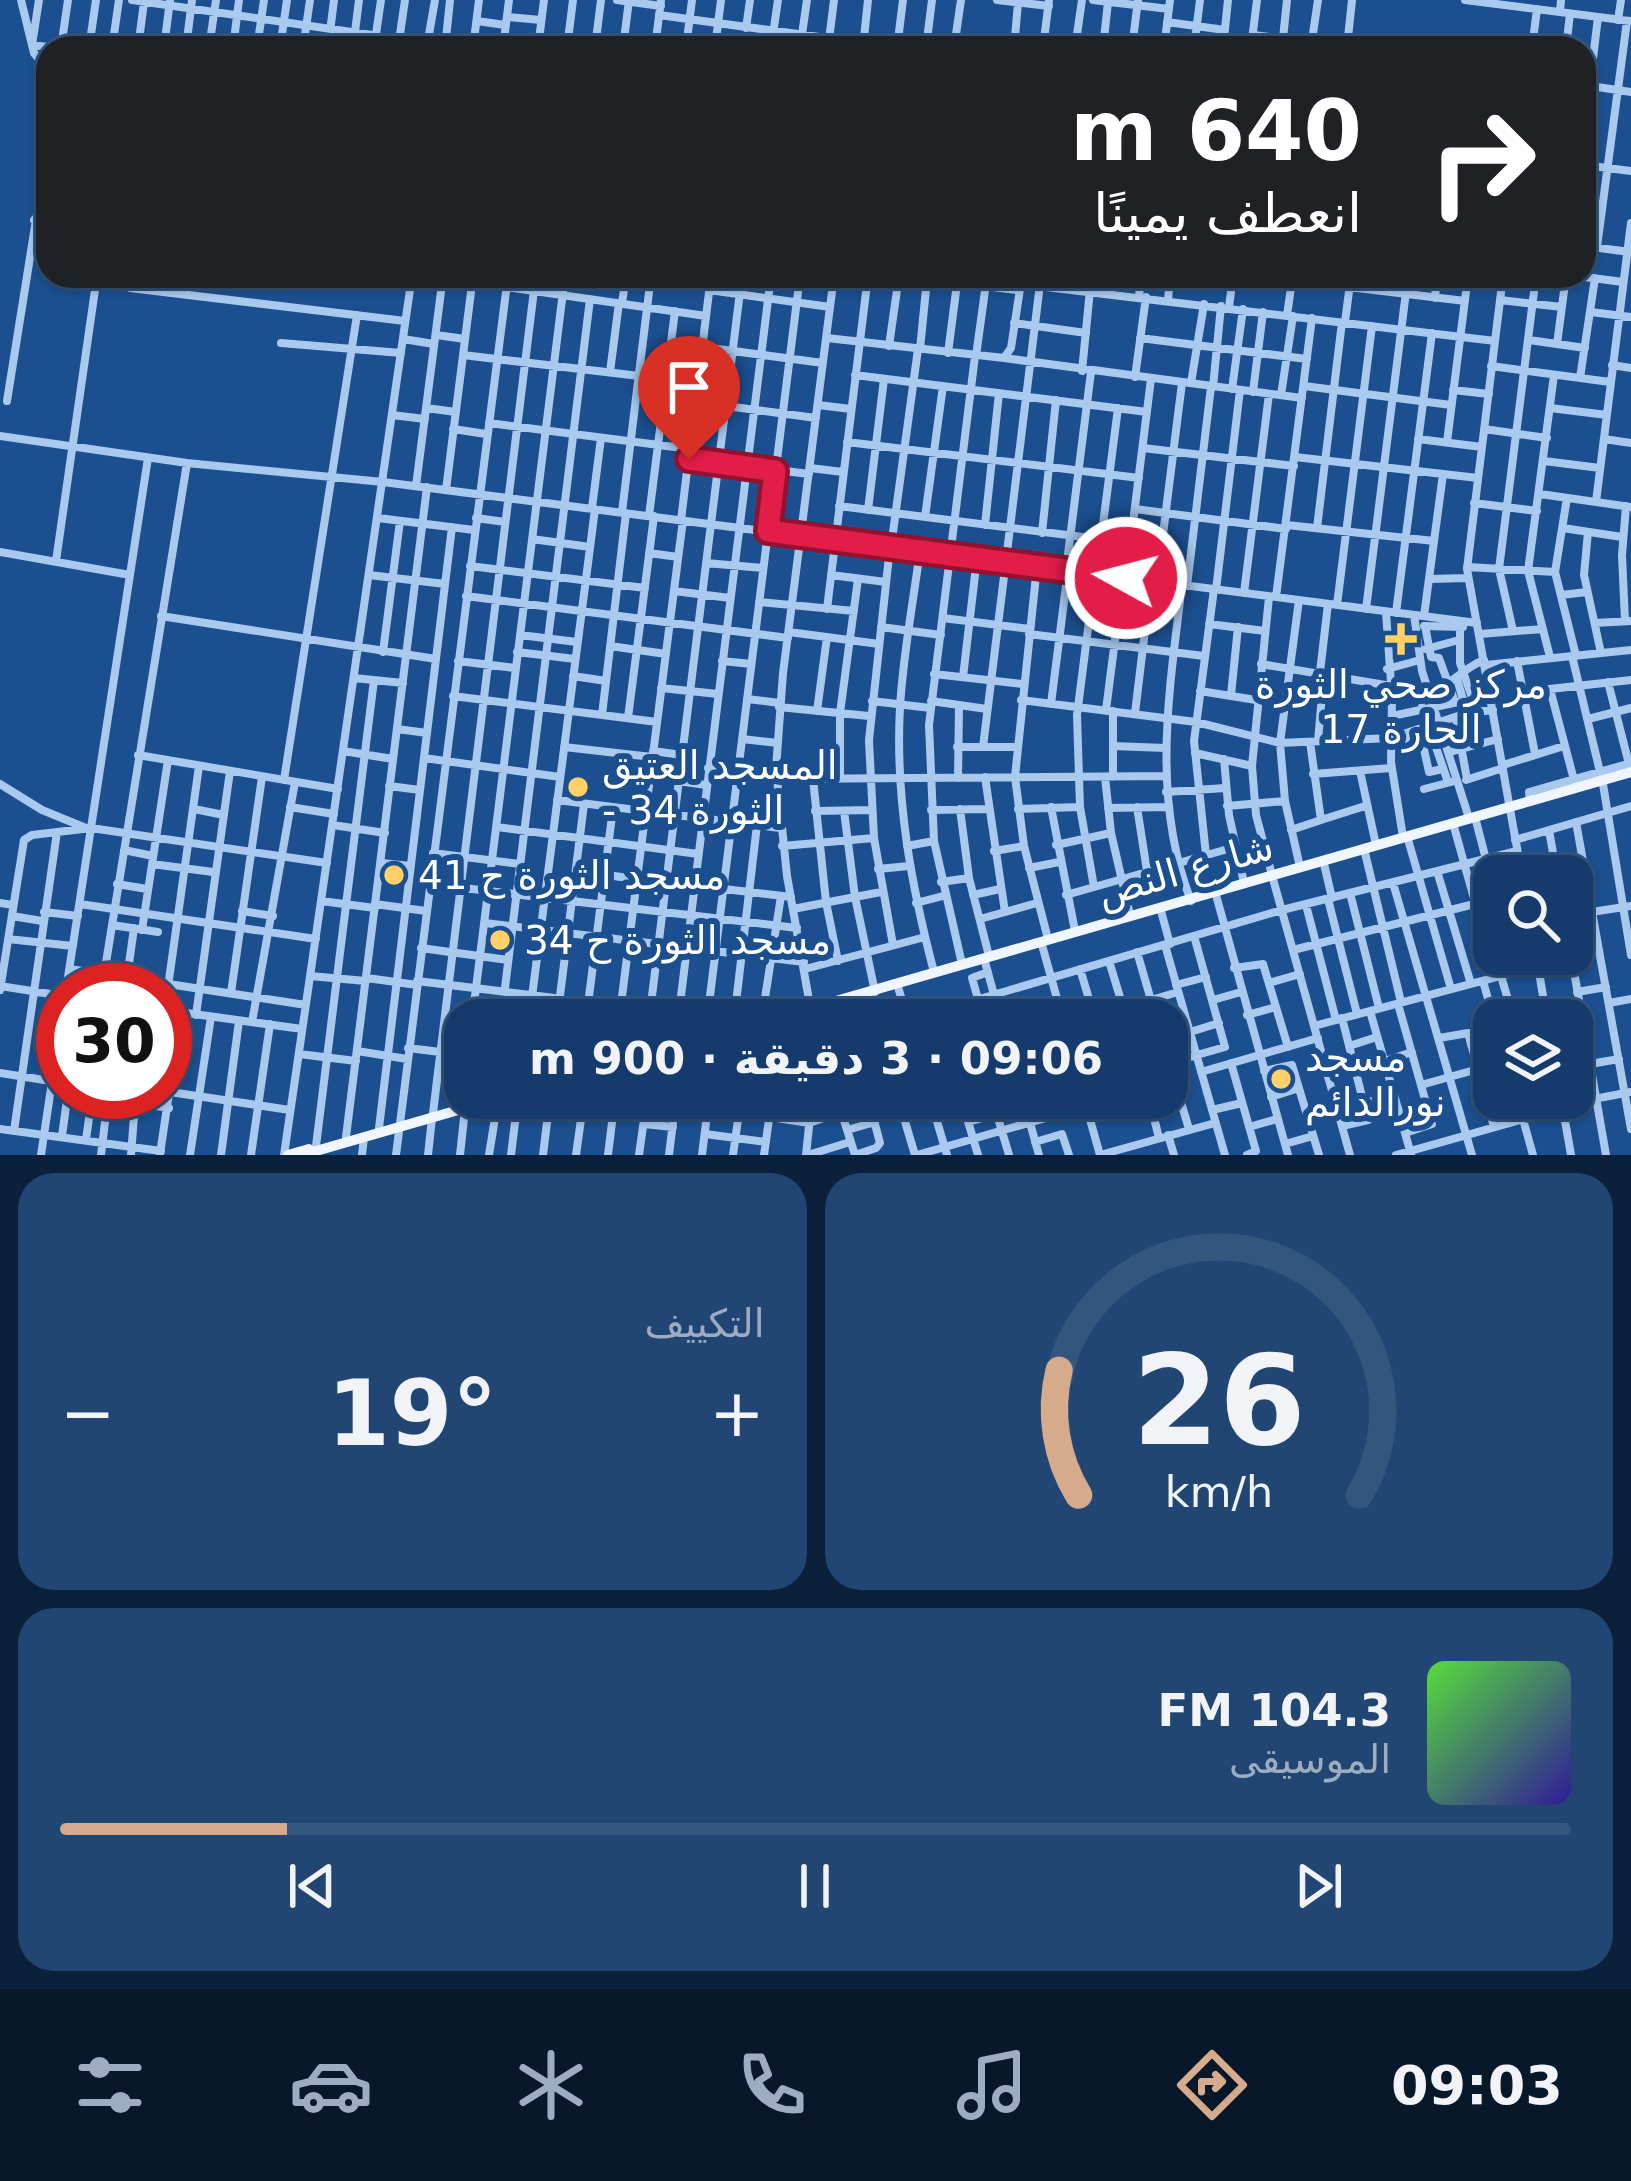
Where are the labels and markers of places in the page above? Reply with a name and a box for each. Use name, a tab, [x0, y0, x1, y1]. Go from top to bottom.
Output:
pin	[638, 336, 740, 459]
marker: مركز صحي الثورة الحارة 17	[1385, 623, 1417, 655]
place label: مركز صحي الثورة الحارة 17	[1255, 662, 1547, 753]
place label: المسجد العتيق - الثورة 34	[602, 743, 838, 834]
marker: المسجد العتيق - الثورة 34	[565, 774, 591, 800]
place label: مسجد الثورة ح 41	[418, 853, 725, 899]
marker: مسجد الثورة ح 41	[381, 862, 407, 888]
place label: مسجد الثورة ح 34	[524, 918, 831, 964]
marker: مسجد الثورة ح 34	[487, 927, 513, 953]
place label: مسجد نورالدائم	[1305, 1035, 1446, 1126]
marker: مسجد نورالدائم	[1268, 1066, 1294, 1092]

